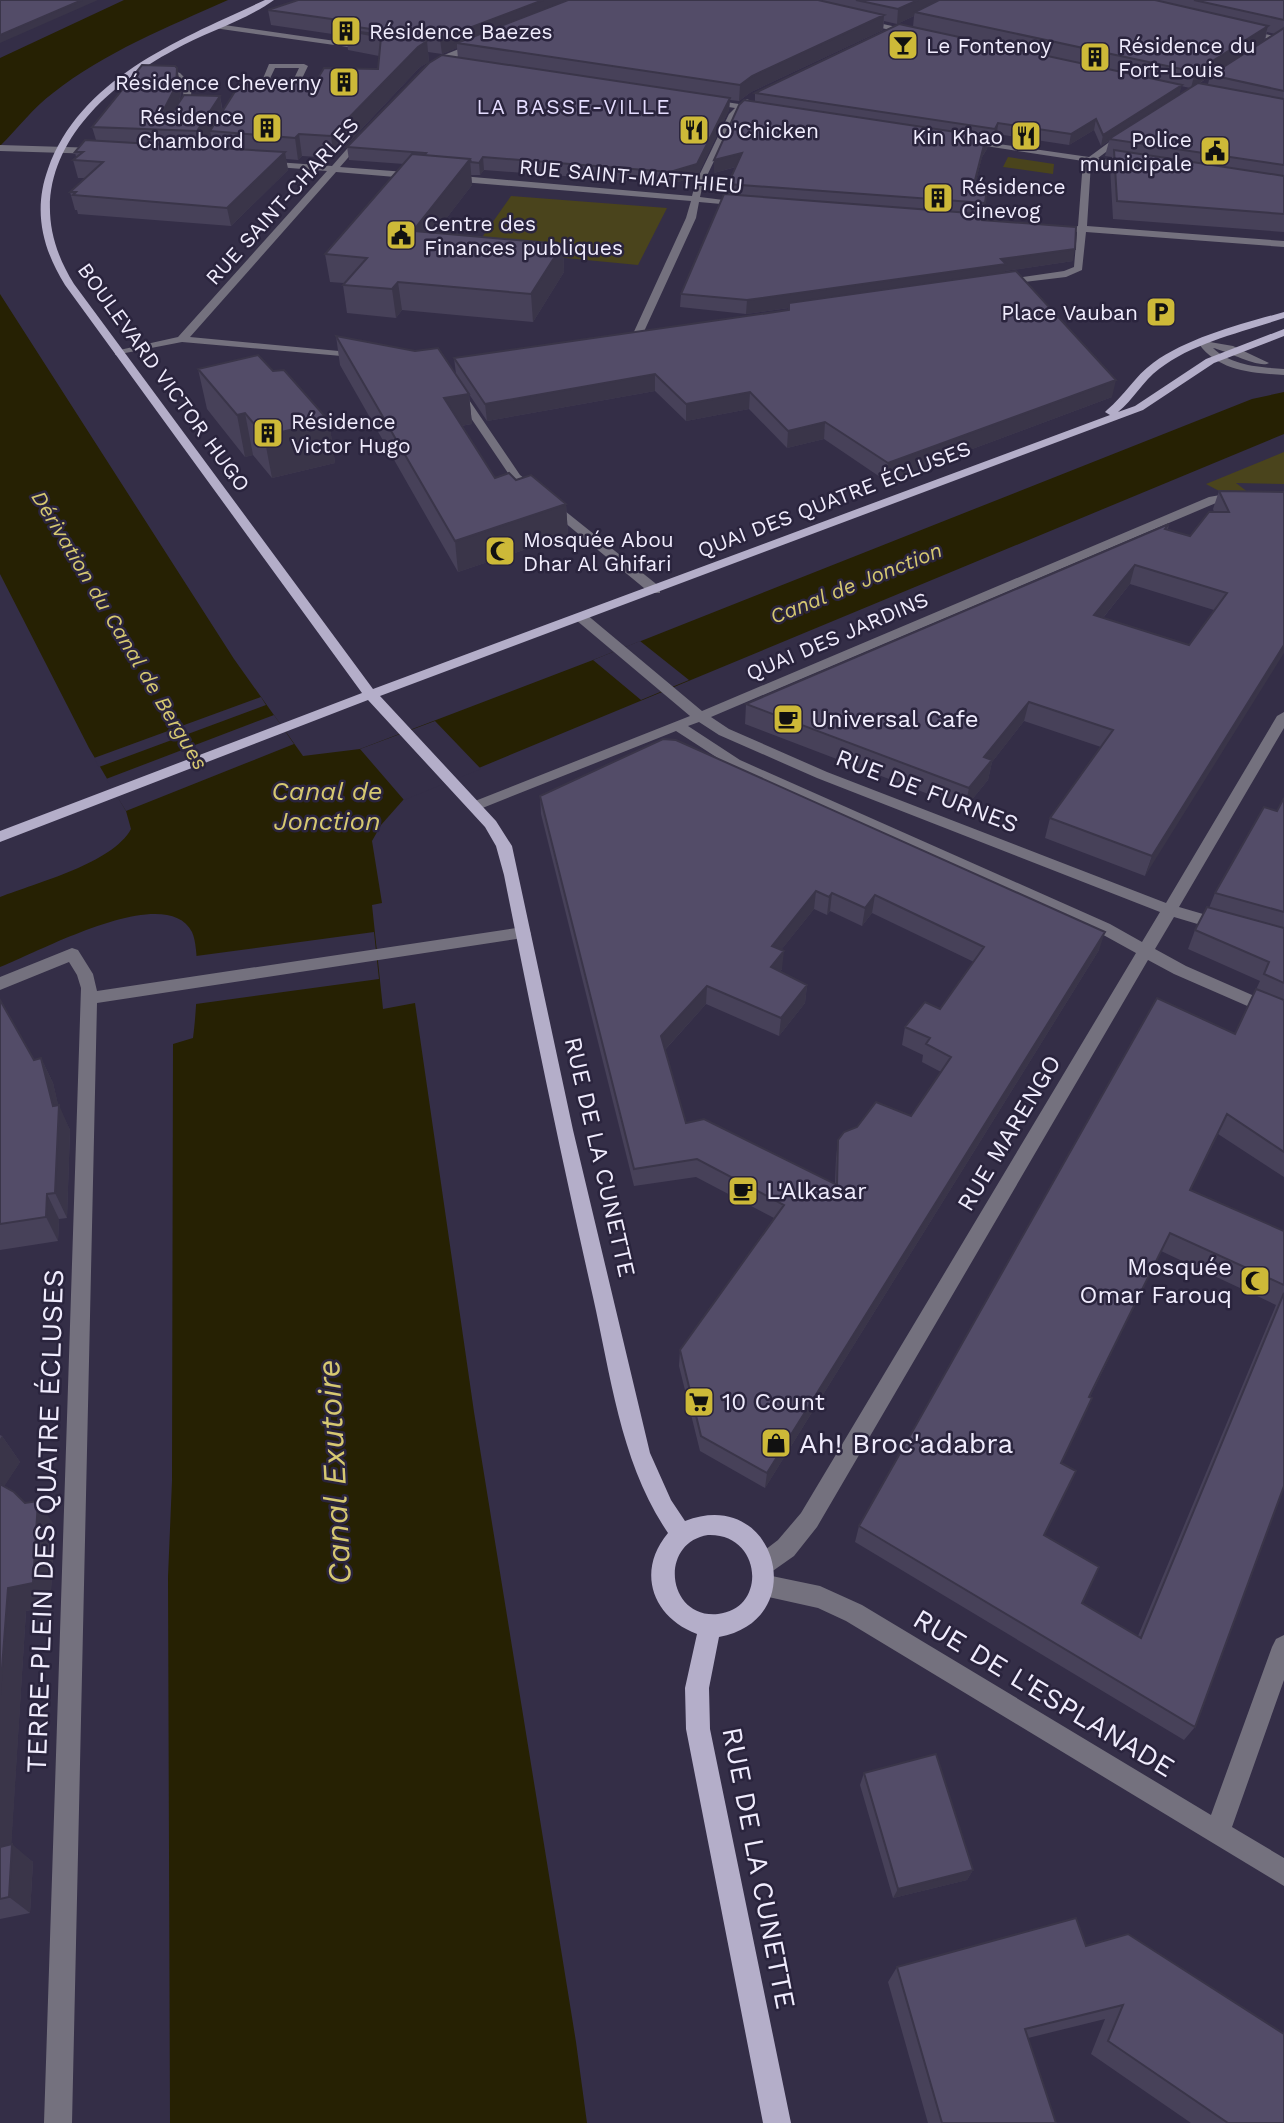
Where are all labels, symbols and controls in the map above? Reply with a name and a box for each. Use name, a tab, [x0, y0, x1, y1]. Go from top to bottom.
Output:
building icon: Résidence Baezes	[329, 14, 363, 48]
place label: Résidence Baezes	[369, 19, 553, 44]
bar icon: Le Fontenoy	[886, 28, 920, 62]
place label: Le Fontenoy	[926, 33, 1052, 58]
place label: Résidence du Fort-Louis	[1118, 33, 1256, 82]
building icon: Résidence du Fort-Louis	[1078, 40, 1112, 74]
building icon: Résidence Cheverny	[327, 65, 361, 99]
place label: Résidence Cheverny	[115, 70, 321, 95]
district label: LA BASSE-VILLE	[476, 94, 672, 119]
place label: Résidence Chambord	[138, 104, 244, 153]
building icon: Résidence Chambord	[250, 111, 284, 145]
street label: RUE SAINT-CHARLES	[200, 112, 364, 290]
restaurant icon: O'Chicken	[677, 113, 711, 147]
place label: O'Chicken	[717, 118, 819, 143]
restaurant icon: Kin Khao	[1009, 119, 1043, 153]
place label: Kin Khao	[912, 124, 1003, 149]
place label: Police municipale	[1080, 127, 1192, 176]
public building icon: Police municipale	[1198, 134, 1232, 168]
street label: RUE SAINT-MATTHIEU	[518, 154, 744, 198]
place label: Résidence Cinevog	[961, 174, 1066, 223]
building icon: Résidence Cinevog	[921, 181, 955, 215]
place label: Centre des Finances publiques	[424, 211, 623, 260]
public building icon: Centre des Finances publiques	[384, 218, 418, 252]
street label: BOULEVARD VICTOR HUGO	[73, 258, 255, 496]
parking icon: Place Vauban	[1144, 295, 1178, 329]
place label: Place Vauban	[1001, 300, 1138, 325]
place label: Résidence Victor Hugo	[291, 409, 411, 458]
building icon: Résidence Victor Hugo	[251, 416, 285, 450]
street label: QUAI DES QUATRE ÉCLUSES	[694, 435, 974, 563]
water label: Dérivation du Canal de Bergues	[27, 486, 214, 774]
place label: Mosquée Abou Dhar Al Ghifari	[523, 527, 674, 576]
mosque icon: Mosquée Abou Dhar Al Ghifari	[483, 534, 517, 568]
water label: Canal de Jonction	[766, 537, 946, 629]
street label: QUAI DES JARDINS	[742, 586, 932, 686]
cafe icon: Universal Cafe	[771, 702, 805, 736]
place label: Universal Cafe	[811, 705, 979, 733]
street label: RUE DE FURNES	[832, 743, 1022, 839]
water label: Canal de Jonction	[271, 776, 383, 836]
street label: RUE DE LA CUNETTE	[559, 1034, 641, 1280]
street label: RUE MARENGO	[951, 1050, 1067, 1216]
cafe icon: L'Alkasar	[726, 1174, 760, 1208]
place label: L'Alkasar	[766, 1177, 867, 1205]
place label: Mosquée Omar Farouq	[1080, 1253, 1232, 1309]
mosque icon: Mosquée Omar Farouq	[1238, 1264, 1272, 1298]
street label: TERRE-PLEIN DES QUATRE ÉCLUSES	[20, 1269, 70, 1773]
water label: Canal Exutoire	[309, 1359, 359, 1585]
supermarket icon: 10 Count	[682, 1385, 716, 1419]
place label: 10 Count	[722, 1388, 825, 1416]
shop icon: Ah! Broc'adabra	[759, 1426, 793, 1460]
place label: Ah! Broc'adabra	[799, 1427, 1013, 1460]
street label: RUE DE L'ESPLANADE	[908, 1602, 1180, 1784]
street label: RUE DE LA CUNETTE	[715, 1724, 803, 2012]

